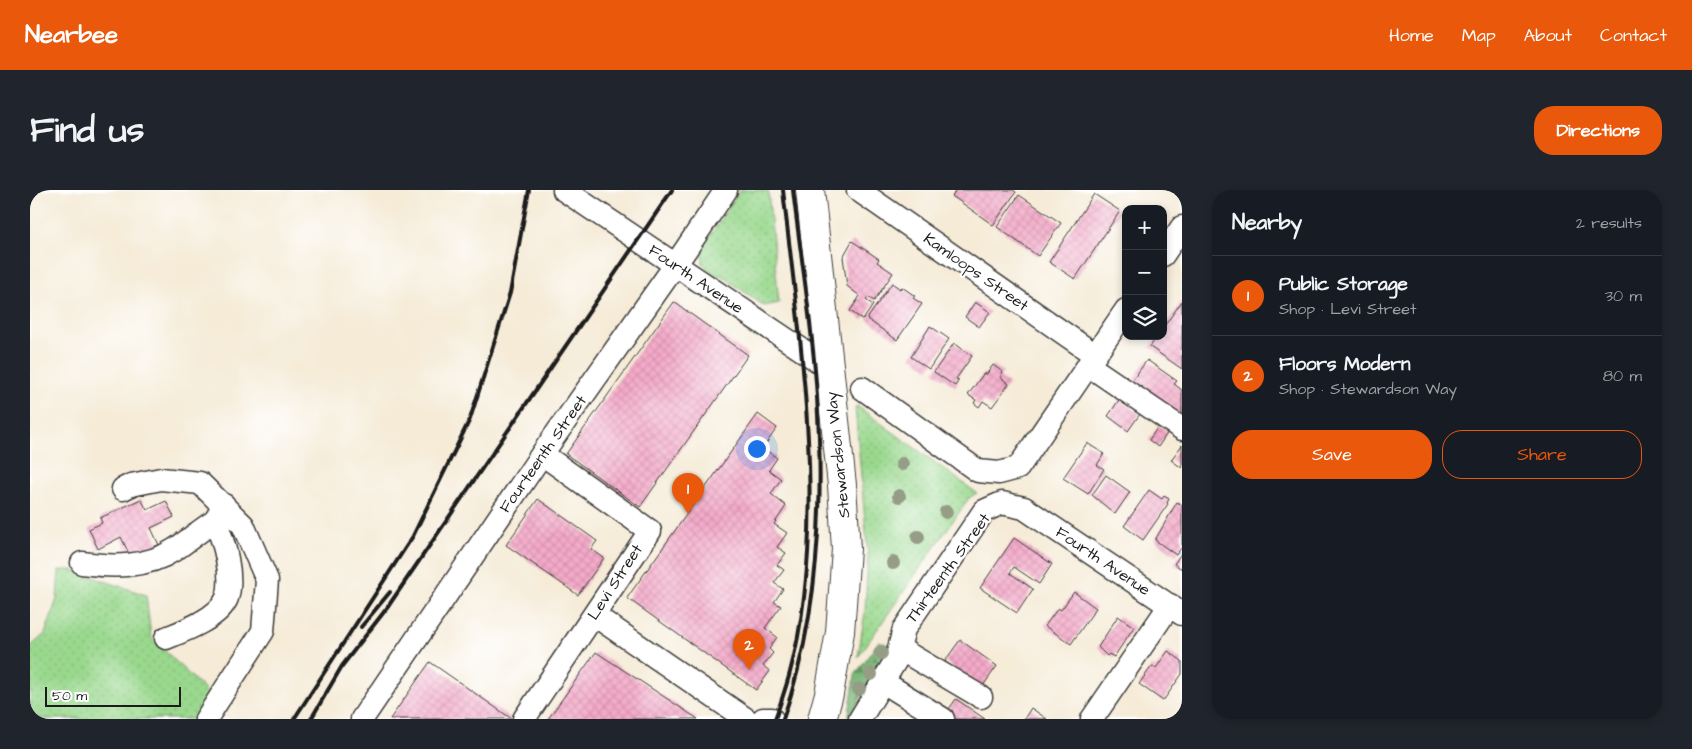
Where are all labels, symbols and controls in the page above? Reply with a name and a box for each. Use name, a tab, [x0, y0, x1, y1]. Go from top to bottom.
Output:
text: Nearbee	[25, 18, 118, 52]
text: Home	[1389, 23, 1434, 48]
text: Map	[1462, 23, 1496, 48]
text: About	[1524, 23, 1572, 48]
text: Contact	[1600, 23, 1667, 48]
text: Find us	[30, 106, 144, 155]
button: Directions	[1534, 106, 1662, 155]
map controls	[1122, 205, 1167, 340]
button: +	[1122, 205, 1167, 250]
text: Nearby	[1232, 208, 1302, 237]
text: 2 results	[1576, 212, 1642, 234]
street label: Kamloops Street	[919, 228, 1033, 317]
street label: Fourth Avenue	[644, 239, 748, 319]
button: −	[1122, 250, 1167, 295]
text: Public Storage	[1279, 271, 1408, 298]
text: 1	[1247, 285, 1249, 307]
text: 30 m	[1605, 285, 1642, 307]
button: layers	[1122, 295, 1167, 340]
text: Shop · Levi Street	[1279, 298, 1416, 320]
text: Floors Modern	[1279, 351, 1411, 378]
text: 2	[1243, 365, 1253, 387]
text: 80 m	[1603, 365, 1642, 387]
text: Shop · Stewardson Way	[1279, 378, 1457, 400]
street label: Fourteenth Street	[494, 390, 592, 517]
street label: Stewardson Way	[820, 390, 857, 519]
button: Save	[1232, 430, 1432, 479]
button: Share	[1442, 430, 1642, 479]
your location	[744, 436, 770, 462]
pin: 1	[672, 473, 704, 514]
street label: Thirteenth Street	[901, 508, 996, 627]
street label: Fourth Avenue	[1051, 521, 1155, 601]
street label: Levi Street	[582, 539, 648, 624]
pin: 2	[733, 629, 765, 670]
scale bar	[45, 684, 181, 707]
text: 50 m	[52, 686, 87, 706]

